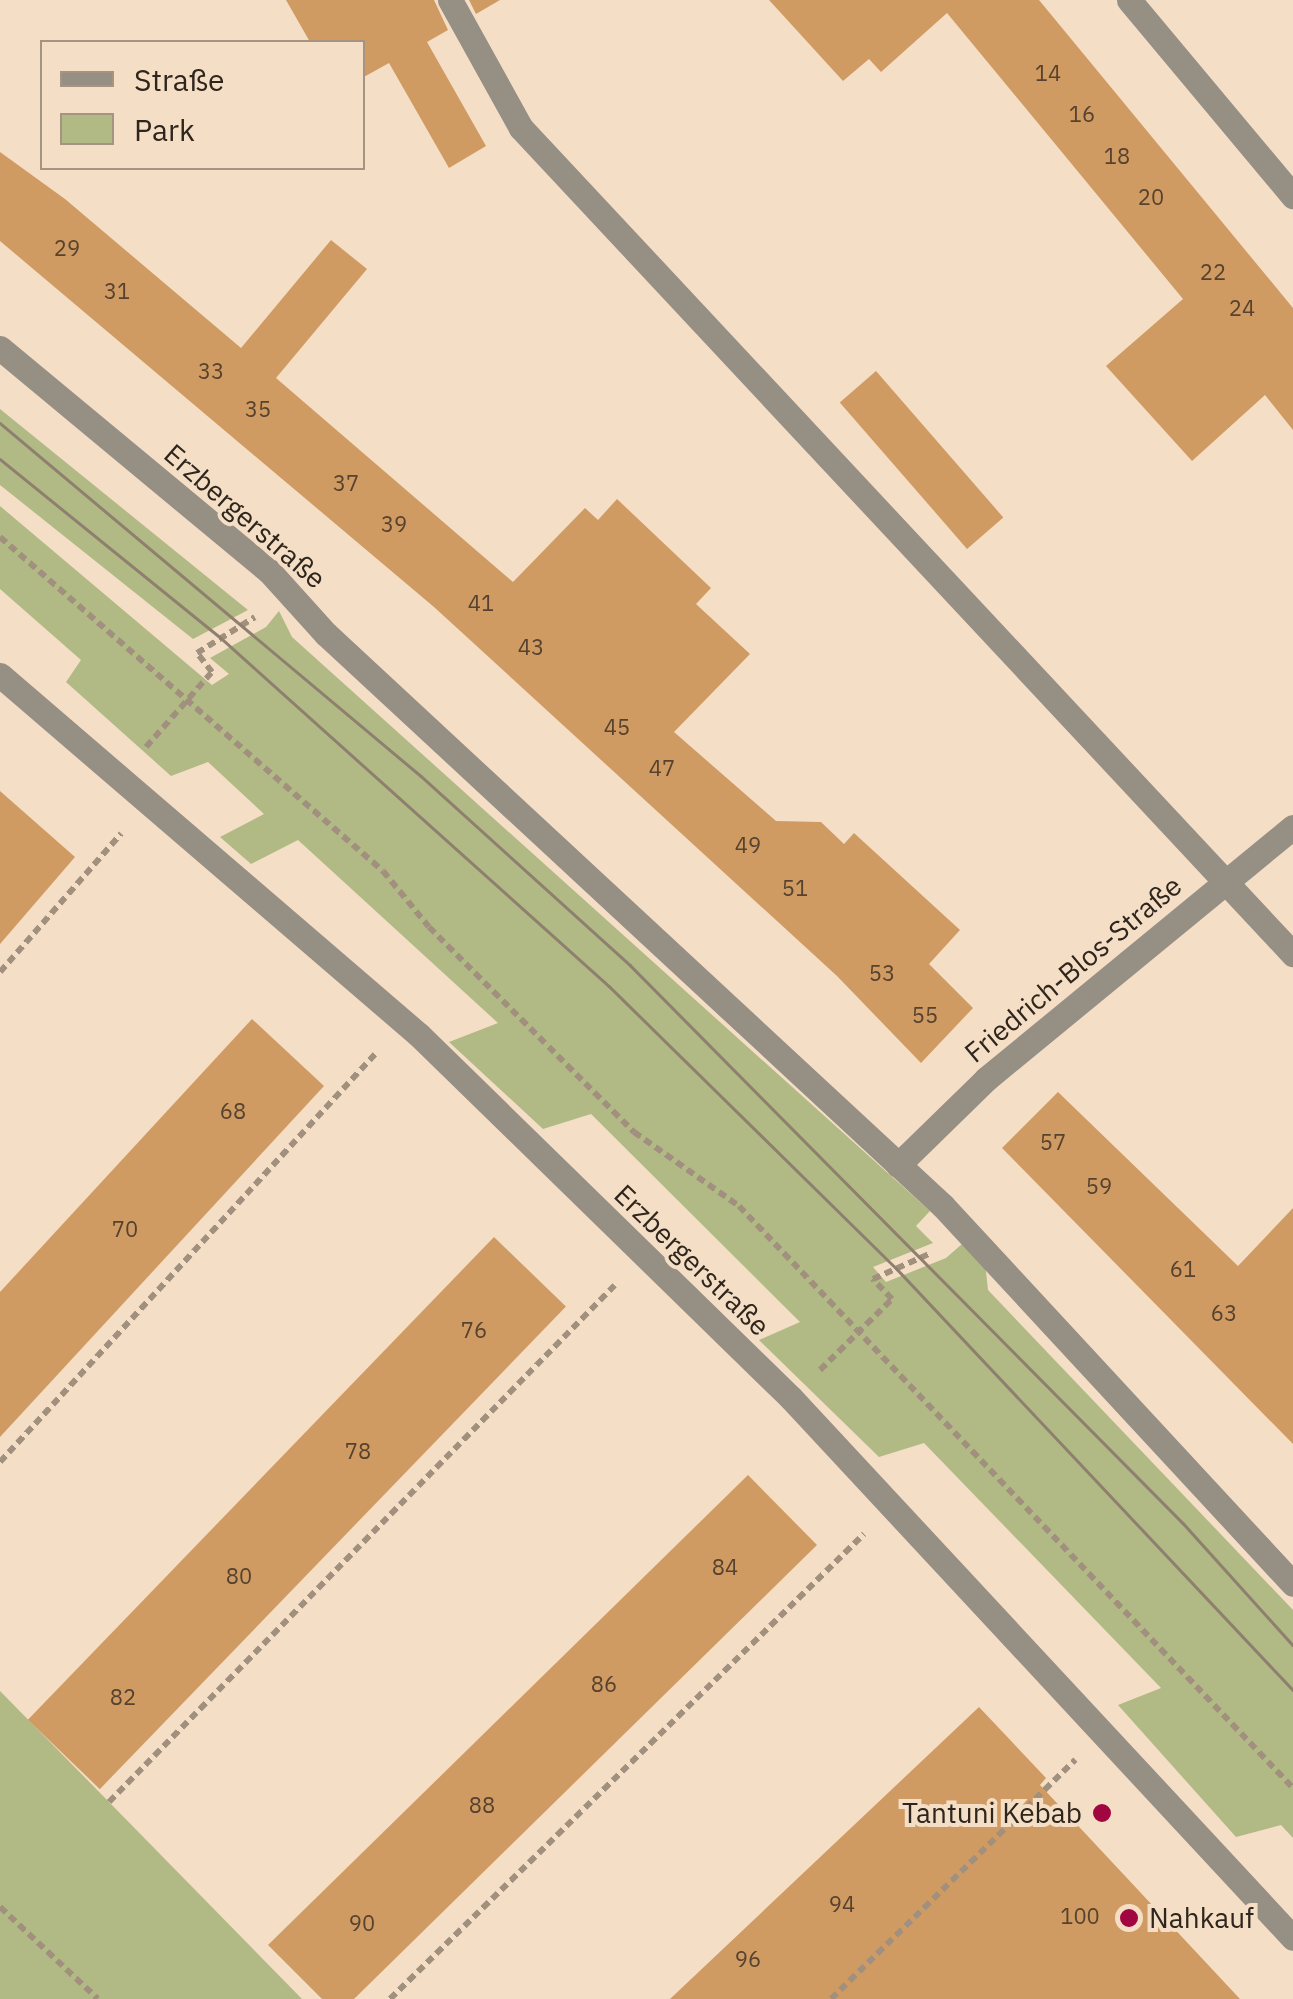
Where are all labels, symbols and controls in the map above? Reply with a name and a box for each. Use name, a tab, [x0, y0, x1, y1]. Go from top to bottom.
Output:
legend	[40, 40, 365, 170]
text: Straße	[134, 60, 225, 99]
house number: 14	[1035, 60, 1061, 86]
house number: 16	[1069, 101, 1095, 127]
text: Park	[134, 110, 195, 149]
house number: 18	[1104, 143, 1130, 169]
house number: 20	[1138, 184, 1164, 210]
house number: 29	[54, 235, 80, 261]
house number: 22	[1200, 259, 1226, 285]
house number: 31	[104, 278, 130, 304]
house number: 24	[1229, 295, 1255, 321]
house number: 33	[198, 358, 224, 384]
house number: 35	[245, 396, 271, 422]
street label: Erzbergerstraße	[157, 437, 333, 595]
house number: 37	[333, 470, 359, 496]
house number: 39	[381, 511, 407, 537]
house number: 41	[468, 590, 494, 616]
house number: 43	[518, 634, 544, 660]
house number: 45	[604, 714, 630, 740]
house number: 47	[649, 755, 675, 781]
house number: 49	[735, 832, 761, 858]
street label: Friedrich-Blos-Straße	[958, 869, 1188, 1069]
house number: 51	[782, 875, 808, 901]
house number: 53	[869, 960, 895, 986]
house number: 55	[912, 1002, 938, 1028]
house number: 68	[220, 1098, 246, 1124]
house number: 57	[1040, 1129, 1066, 1155]
house number: 59	[1086, 1173, 1112, 1199]
street label: Erzbergerstraße	[607, 1177, 777, 1343]
house number: 70	[112, 1216, 138, 1242]
house number: 61	[1170, 1256, 1196, 1282]
house number: 63	[1211, 1300, 1237, 1326]
house number: 76	[461, 1317, 487, 1343]
house number: 78	[345, 1438, 371, 1464]
house number: 84	[712, 1554, 738, 1580]
house number: 80	[226, 1563, 252, 1589]
house number: 86	[591, 1671, 617, 1697]
house number: 82	[110, 1684, 136, 1710]
house number: 88	[469, 1792, 495, 1818]
place label: Tantuni Kebab	[902, 1796, 1082, 1830]
marker: Tantuni Kebab	[1091, 1802, 1113, 1824]
house number: 94	[829, 1891, 855, 1917]
place label: Nahkauf	[1149, 1901, 1254, 1935]
house number: 100	[1060, 1903, 1100, 1929]
marker: Nahkauf	[1118, 1907, 1140, 1929]
house number: 90	[349, 1910, 375, 1936]
house number: 96	[735, 1946, 761, 1972]

